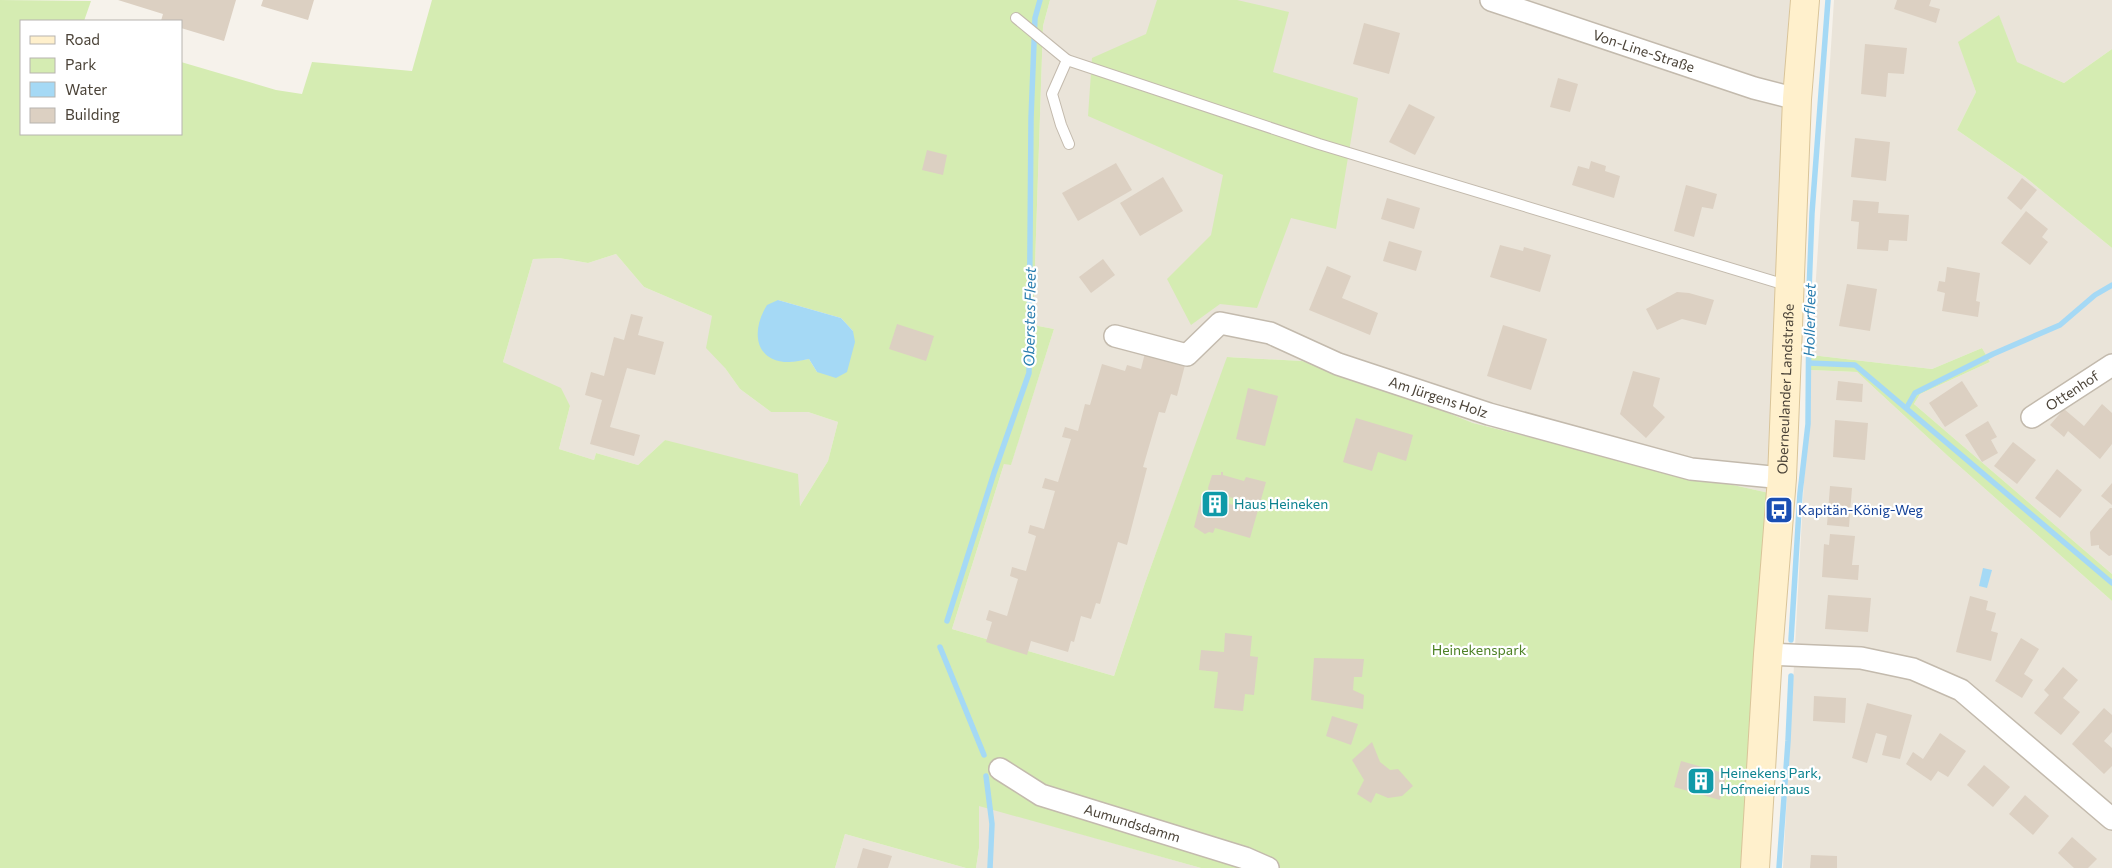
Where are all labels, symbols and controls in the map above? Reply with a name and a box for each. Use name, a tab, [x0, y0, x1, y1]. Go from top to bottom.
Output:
legend	[20, 20, 182, 135]
street label: Von-Line-Straße	[1591, 26, 1697, 76]
text: Road	[65, 30, 100, 48]
text: Park	[65, 55, 96, 73]
text: Water	[65, 80, 107, 98]
text: Building	[65, 105, 120, 123]
water label: Oberstes Fleet	[1019, 266, 1039, 367]
water label: Hollerfleet	[1799, 282, 1819, 357]
street label: Oberneulander Landstraße	[1773, 303, 1797, 475]
street label: Ottenhof	[2042, 367, 2102, 414]
street label: Am Jürgens Holz	[1387, 372, 1490, 421]
building icon: Haus Heineken	[1200, 489, 1230, 519]
place label: Haus Heineken	[1234, 495, 1328, 512]
bus stop icon: Kapitän-König-Weg	[1764, 495, 1794, 525]
place label: Kapitän-König-Weg	[1798, 501, 1924, 518]
park label: Heinekenspark	[1432, 641, 1527, 658]
place label: Heinekens Park, Hofmeierhaus	[1720, 764, 1821, 797]
building icon: Heinekens Park, Hofmeierhaus	[1686, 766, 1716, 796]
street label: Aumundsdamm	[1082, 800, 1183, 846]

